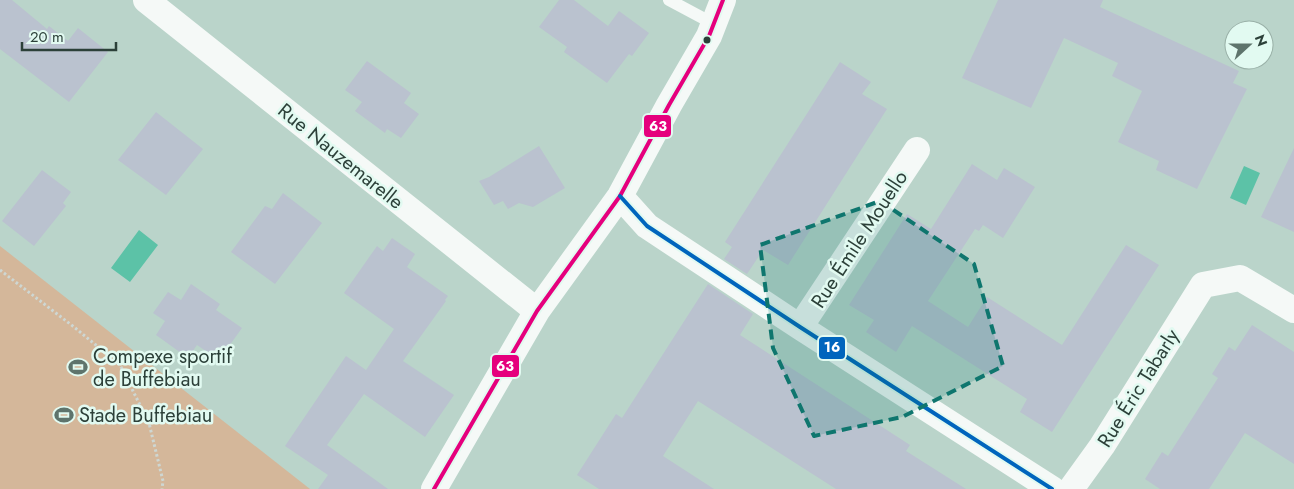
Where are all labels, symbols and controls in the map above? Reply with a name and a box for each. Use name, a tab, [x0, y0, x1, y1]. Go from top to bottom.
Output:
scale bar	[22, 20, 116, 52]
north arrow	[1224, 20, 1274, 70]
text: 20 m	[30, 26, 64, 48]
text: N	[1250, 32, 1272, 49]
unlabelled marker	[702, 35, 712, 45]
street label: Rue Nauzemarelle	[272, 97, 410, 216]
line badge: 63	[643, 114, 672, 138]
text: 63	[649, 116, 667, 136]
street label: Rue Émile Mouello	[804, 165, 915, 314]
street label: Rue Éric Tabarly	[1090, 323, 1187, 453]
line badge: 16	[818, 336, 846, 360]
text: 16	[824, 337, 840, 357]
place label: Compexe sportif de Buffebiau	[93, 342, 233, 394]
line badge: 63	[491, 354, 520, 378]
sports icon: Compexe sportif de Buffebiau	[67, 356, 89, 378]
text: 63	[496, 356, 514, 376]
place label: Stade Buffebiau	[79, 401, 212, 430]
sports icon: Stade Buffebiau	[53, 404, 75, 426]

